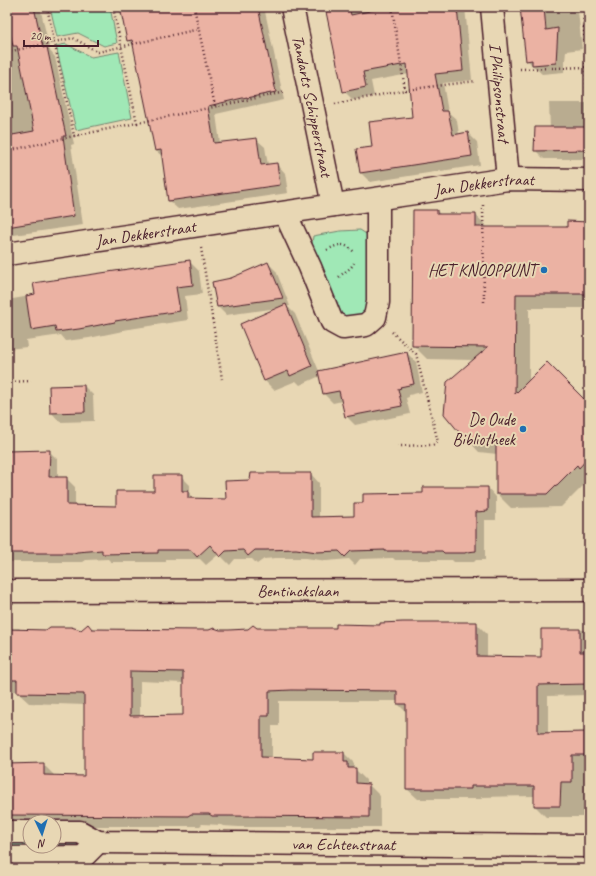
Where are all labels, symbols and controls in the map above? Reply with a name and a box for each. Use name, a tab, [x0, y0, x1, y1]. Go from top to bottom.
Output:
scale bar	[24, 22, 98, 48]
text: 20 m	[30, 28, 52, 44]
street label: Tandarts Schipperstraat	[288, 33, 338, 181]
street label: I Philipsonstraat	[485, 42, 515, 146]
street label: Jan Dekkerstraat	[431, 168, 536, 201]
street label: Jan Dekkerstraat	[93, 215, 199, 251]
place label: HET KNOOPPUNT	[428, 260, 540, 281]
marker: HET KNOOPPUNT	[539, 265, 549, 275]
place label: De Oude Bibliotheek	[453, 409, 517, 450]
marker: De Oude Bibliotheek	[518, 424, 528, 434]
street label: Bentinckslaan	[257, 580, 339, 601]
north arrow	[22, 814, 62, 854]
street label: van Echtenstraat	[291, 833, 398, 855]
text: N	[37, 837, 47, 851]

